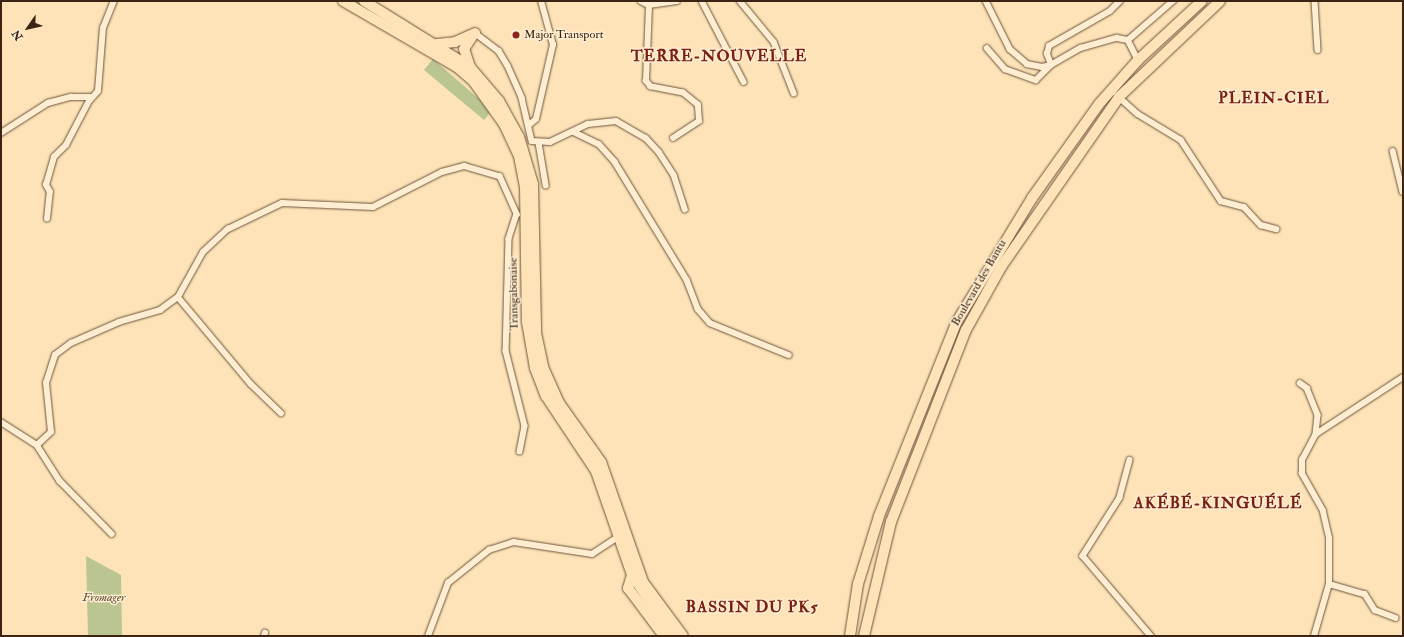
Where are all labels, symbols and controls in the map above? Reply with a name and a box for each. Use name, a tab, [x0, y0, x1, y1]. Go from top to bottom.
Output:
north arrow	[8, 8, 48, 48]
text: N	[9, 27, 26, 43]
place label: Major Transport	[524, 28, 604, 42]
marker: Major Transport	[511, 30, 521, 40]
district label: TERRE-NOUVELLE	[631, 46, 807, 66]
district label: PLEIN-CIEL	[1218, 88, 1330, 108]
street label: Boulevard des Bantu	[948, 237, 1010, 329]
street label: Transgabonaise	[506, 257, 522, 331]
district label: AKÉBÉ-KINGUÉLÉ	[1134, 493, 1302, 513]
park label: Fromager	[83, 591, 125, 605]
district label: BASSIN DU PK5	[686, 597, 818, 617]

